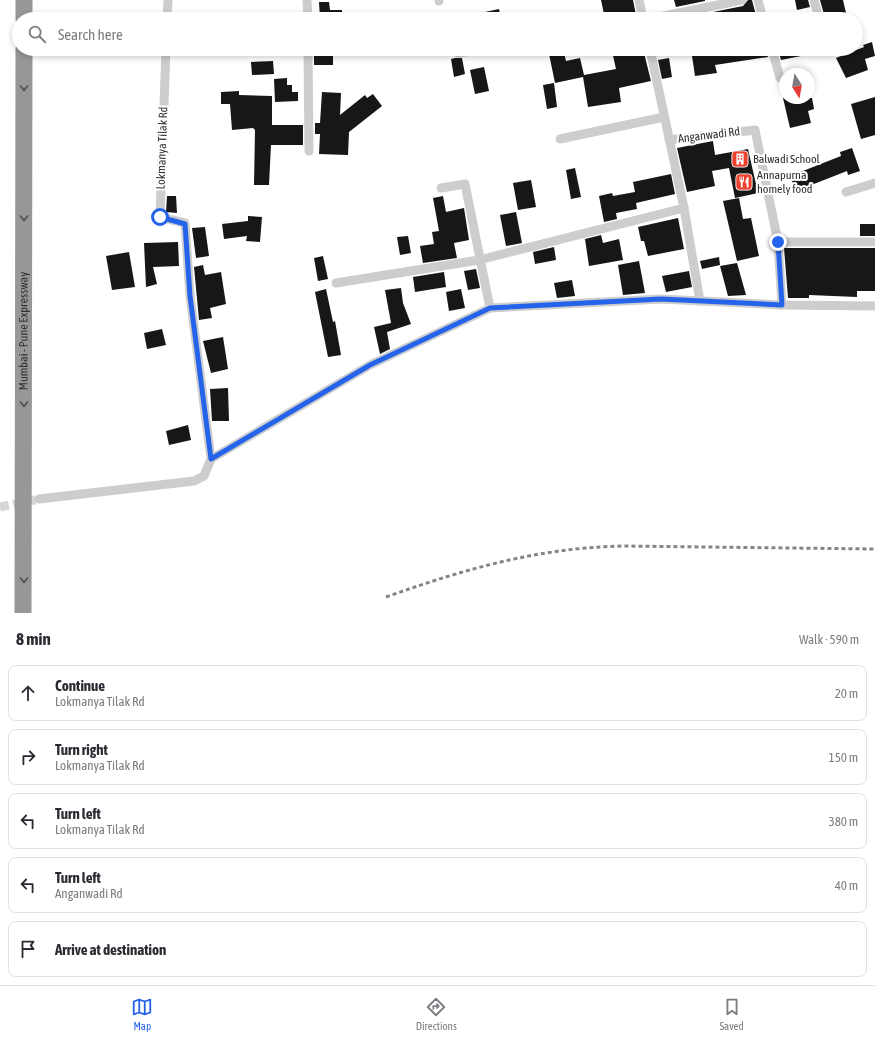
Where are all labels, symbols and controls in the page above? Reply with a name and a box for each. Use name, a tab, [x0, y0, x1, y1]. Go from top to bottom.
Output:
search box	[12, 12, 863, 56]
icon: search	[26, 23, 48, 45]
text: Search here	[58, 26, 123, 43]
north arrow	[779, 68, 815, 104]
one-way arrow	[20, 85, 28, 91]
street label: Lokmanya Tilak Rd	[154, 106, 170, 190]
street label: Anganwadi Rd	[677, 124, 741, 146]
building icon: Balwadi School	[730, 149, 750, 169]
place label: Balwadi School	[753, 152, 821, 166]
place label: Annapurna homely food	[757, 168, 812, 196]
restaurant icon: Annapurna homely food	[734, 172, 754, 192]
route start	[151, 208, 169, 226]
one-way arrow	[20, 215, 28, 221]
route end	[769, 233, 787, 251]
street label: Mumbai - Pune Expressway	[16, 272, 31, 390]
one-way arrow	[20, 401, 28, 407]
one-way arrow	[20, 577, 28, 583]
text: 8 min	[16, 629, 51, 649]
text: Walk · 590 m	[799, 632, 859, 647]
text: Continue	[55, 677, 105, 694]
icon: ahead	[17, 682, 39, 704]
text: 20 m	[835, 686, 858, 701]
text: Lokmanya Tilak Rd	[55, 694, 145, 709]
text: Turn right	[55, 741, 108, 758]
icon: right	[17, 746, 39, 768]
text: 150 m	[829, 750, 858, 765]
text: Lokmanya Tilak Rd	[55, 758, 145, 773]
text: Turn left	[55, 805, 101, 822]
icon: left	[17, 810, 39, 832]
text: 380 m	[829, 814, 858, 829]
text: Lokmanya Tilak Rd	[55, 822, 145, 837]
text: Turn left	[55, 869, 101, 886]
icon: left	[17, 874, 39, 896]
text: 40 m	[835, 878, 858, 893]
text: Anganwadi Rd	[55, 886, 123, 901]
icon: arrive	[17, 938, 39, 960]
text: Arrive at destination	[55, 941, 166, 958]
tab: Map	[131, 996, 153, 1032]
tab: Directions	[416, 996, 457, 1032]
tab: Saved	[719, 996, 744, 1032]

